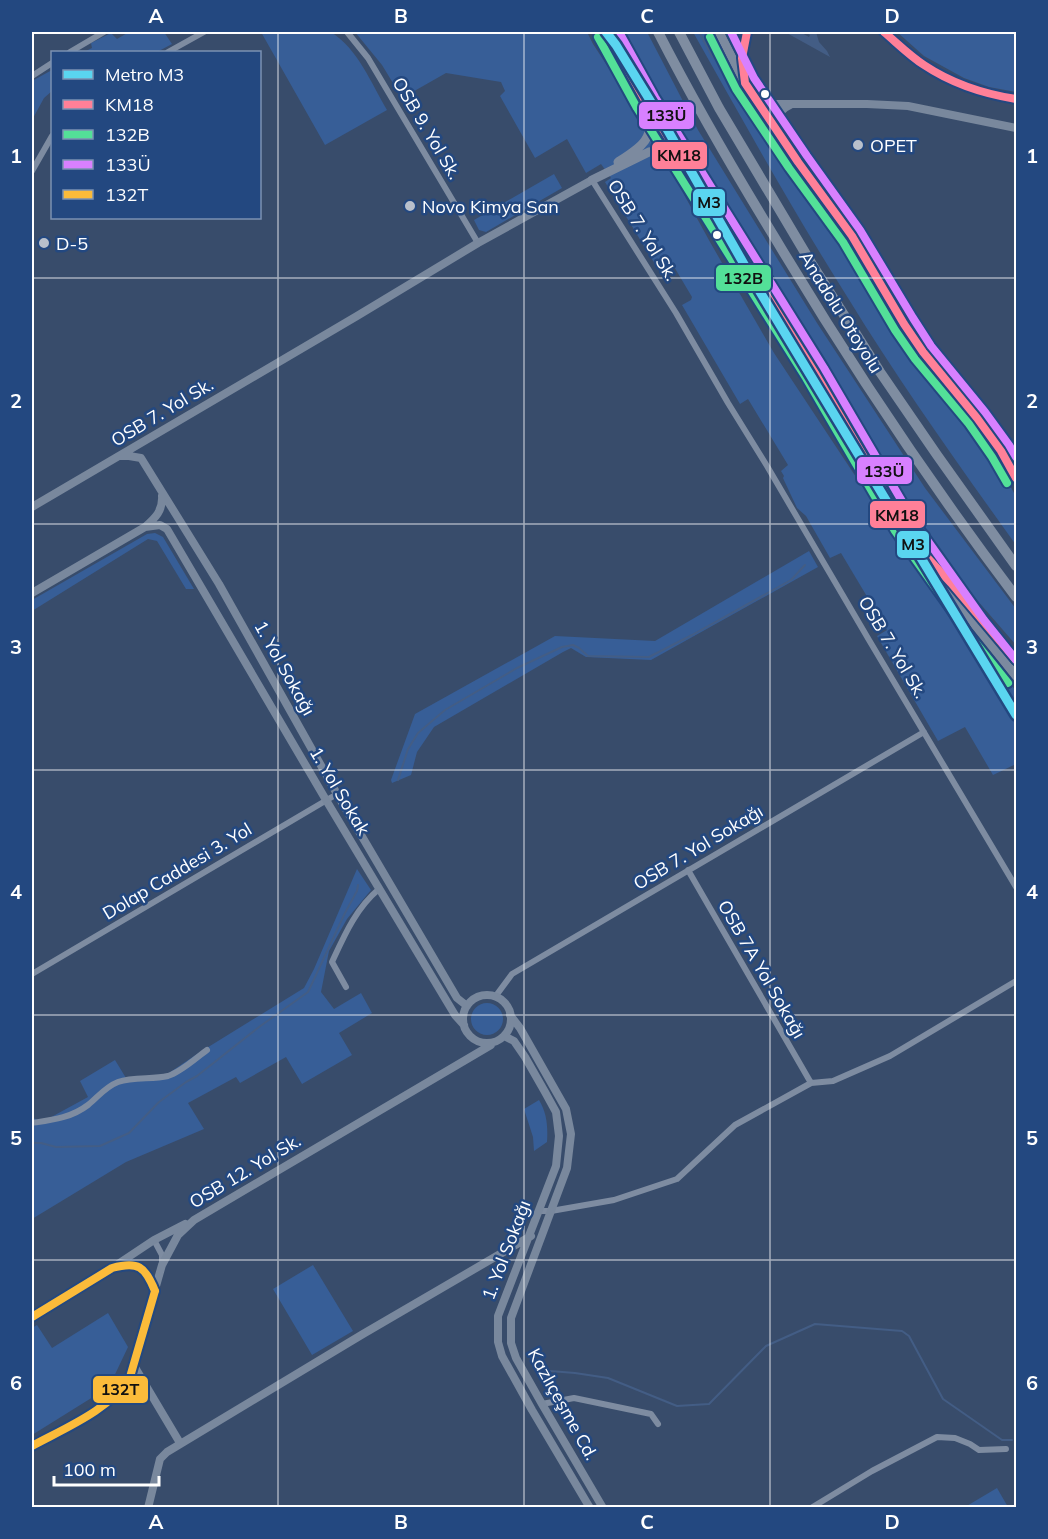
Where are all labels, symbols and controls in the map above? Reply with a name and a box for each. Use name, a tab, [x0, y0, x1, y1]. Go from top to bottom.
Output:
text: A	[149, 3, 164, 28]
text: B	[394, 3, 408, 28]
text: C	[640, 3, 654, 28]
text: D	[884, 3, 900, 28]
legend	[51, 51, 261, 219]
text: Metro M3	[105, 63, 184, 86]
street label: OSB 9. Yol Sk.	[387, 73, 467, 183]
unlabelled marker	[759, 88, 771, 100]
text: KM18	[105, 93, 153, 116]
line badge: 133Ü	[638, 101, 695, 130]
text: 133Ü	[646, 105, 686, 125]
text: 132B	[105, 123, 150, 146]
place label: OPET	[870, 134, 917, 157]
marker: OPET	[851, 138, 865, 152]
line badge: KM18	[651, 141, 708, 170]
text: 1	[10, 143, 22, 168]
text: 1	[1026, 143, 1038, 168]
text: KM18	[657, 145, 701, 165]
text: 133Ü	[105, 153, 151, 176]
street label: OSB 7. Yol Sk.	[603, 175, 683, 285]
text: 132T	[105, 183, 148, 206]
line badge: M3	[692, 188, 726, 217]
text: M3	[697, 192, 721, 212]
place label: Novo Kimya San	[422, 195, 559, 218]
marker: Novo Kimya San	[403, 199, 417, 213]
unlabelled marker	[711, 229, 723, 241]
place label: D-5	[56, 232, 88, 255]
marker: D-5	[37, 236, 51, 250]
street label: Anadolu Otoyolu	[794, 247, 888, 377]
line badge: 132B	[715, 264, 772, 292]
text: 132B	[723, 268, 763, 288]
street label: OSB 7. Yol Sk.	[107, 372, 217, 452]
text: 2	[10, 388, 22, 413]
text: 2	[1026, 388, 1038, 413]
line badge: 133Ü	[856, 456, 913, 485]
text: 133Ü	[864, 461, 904, 481]
line badge: KM18	[869, 500, 926, 529]
text: KM18	[875, 505, 919, 525]
line badge: M3	[896, 530, 930, 559]
text: M3	[901, 534, 925, 554]
street label: OSB 7. Yol Sk.	[853, 592, 933, 702]
street label: 1. Yol Sokağı	[249, 617, 321, 719]
text: 3	[10, 634, 22, 659]
text: 3	[1026, 634, 1038, 659]
street label: 1. Yol Sokak	[305, 743, 376, 840]
street label: OSB 7. Yol Sokağı	[629, 799, 767, 895]
street label: Dolap Caddesi 3. Yol	[98, 817, 256, 925]
text: 4	[10, 879, 22, 904]
text: 4	[1026, 879, 1038, 904]
street label: OSB 7A Yol Sokağı	[713, 896, 811, 1042]
text: 5	[10, 1125, 22, 1150]
text: 5	[1026, 1125, 1038, 1150]
street label: OSB 12. Yol Sk.	[185, 1129, 305, 1213]
street label: 1. Yol Sokağı	[476, 1197, 536, 1303]
street label: Kazlıçeşme Cd.	[523, 1344, 603, 1464]
text: 6	[10, 1370, 22, 1395]
text: 6	[1026, 1370, 1038, 1395]
line badge: 132T	[92, 1375, 149, 1404]
text: 132T	[101, 1379, 139, 1399]
scale bar	[54, 1449, 159, 1487]
text: 100 m	[63, 1458, 116, 1481]
text: A	[149, 1509, 164, 1534]
text: B	[394, 1509, 408, 1534]
text: C	[640, 1509, 654, 1534]
text: D	[884, 1509, 900, 1534]

